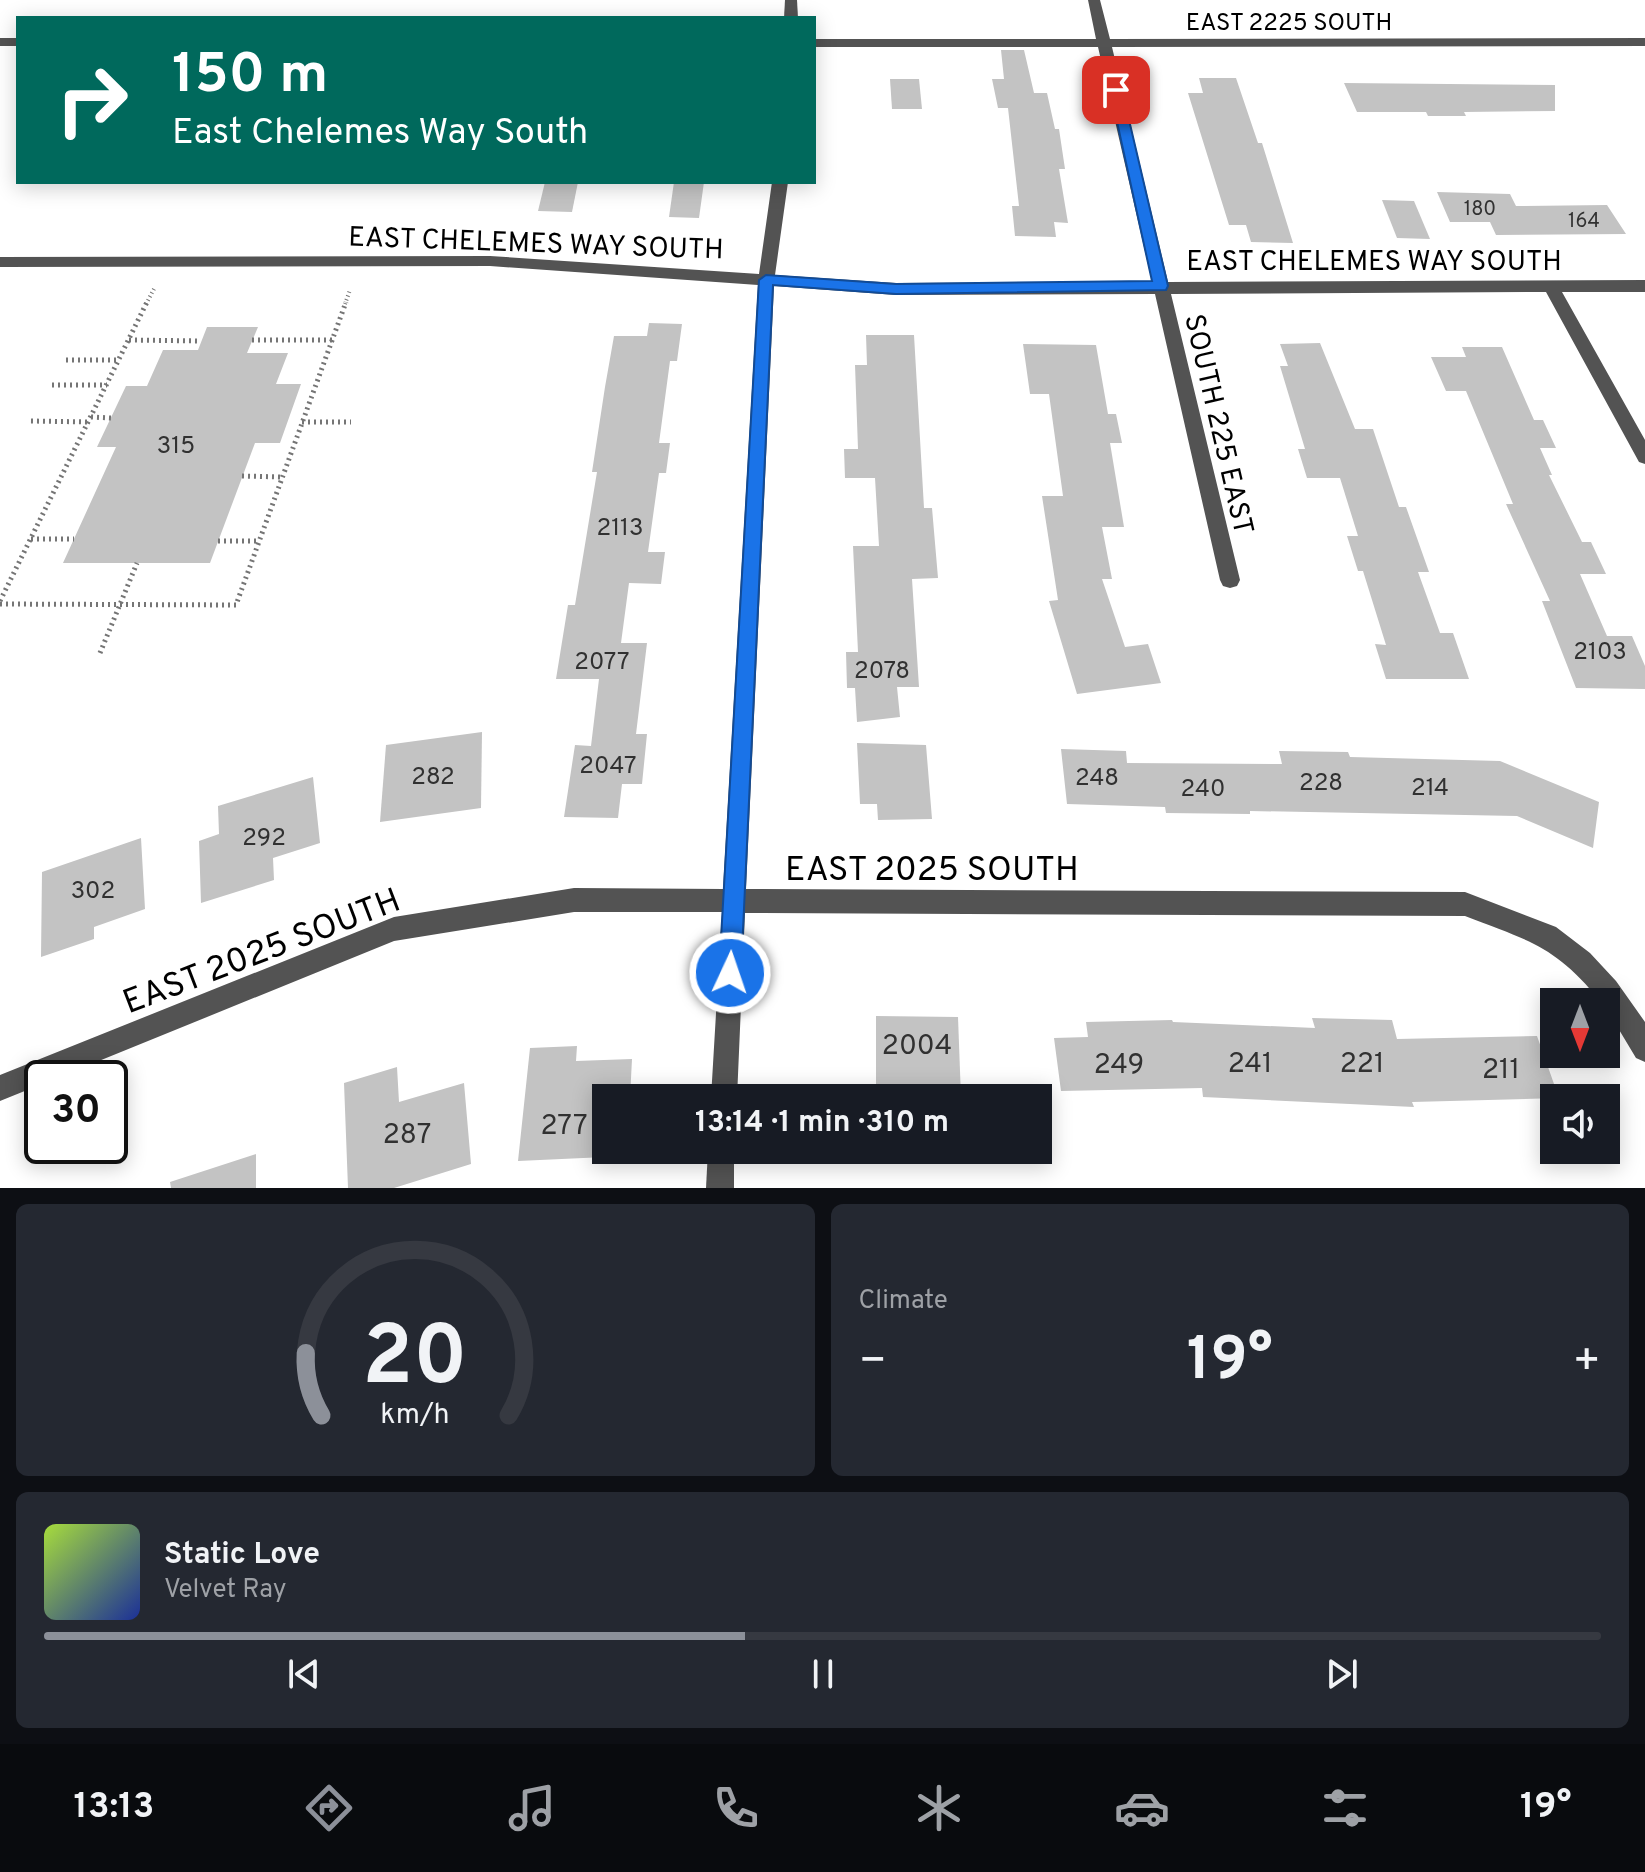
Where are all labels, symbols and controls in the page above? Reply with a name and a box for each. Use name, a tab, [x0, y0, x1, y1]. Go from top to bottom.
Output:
street label: EAST 2225 SOUTH	[1186, 9, 1392, 39]
text: 150 m	[172, 42, 328, 112]
icon: right	[40, 48, 144, 152]
pin	[1082, 56, 1150, 124]
icon: arrive	[1094, 68, 1138, 112]
text: East Chelemes Way South	[172, 111, 588, 157]
house number: 180	[1464, 197, 1496, 223]
house number: 164	[1568, 209, 1600, 235]
street label: EAST CHELEMES WAY SOUTH	[348, 220, 724, 270]
street label: EAST CHELEMES WAY SOUTH	[1186, 245, 1562, 281]
street label: SOUTH 225 EAST	[1174, 311, 1260, 538]
house number: 315	[157, 432, 195, 462]
house number: 2113	[596, 514, 644, 544]
house number: 2103	[1573, 638, 1627, 668]
house number: 2077	[574, 648, 630, 678]
house number: 2078	[854, 657, 910, 687]
house number: 2047	[579, 752, 637, 782]
house number: 282	[411, 763, 455, 793]
house number: 248	[1075, 764, 1119, 794]
house number: 228	[1299, 769, 1343, 799]
house number: 214	[1411, 774, 1449, 804]
house number: 240	[1181, 775, 1225, 805]
house number: 292	[242, 824, 286, 854]
street label: EAST 2025 SOUTH	[785, 850, 1079, 893]
house number: 302	[71, 877, 115, 907]
street label: EAST 2025 SOUTH	[117, 881, 407, 1026]
position arrow	[688, 931, 772, 1015]
north arrow	[1540, 988, 1620, 1068]
map controls	[1540, 988, 1620, 1164]
house number: 2004	[882, 1029, 952, 1065]
house number: 241	[1228, 1047, 1272, 1083]
house number: 221	[1340, 1047, 1384, 1083]
house number: 249	[1094, 1048, 1144, 1084]
house number: 211	[1482, 1053, 1520, 1089]
speed limit sign: 30	[24, 1060, 128, 1164]
button: sound	[1540, 1084, 1620, 1164]
text: 13:14 · 1 min · 310 m	[695, 1105, 949, 1142]
house number: 277	[540, 1109, 588, 1145]
house number: 287	[383, 1118, 431, 1154]
text: Climate	[859, 1285, 948, 1318]
text: 20	[362, 1309, 468, 1414]
text: 19°	[1187, 1325, 1273, 1401]
text: −	[859, 1335, 887, 1391]
text: +	[1573, 1335, 1601, 1391]
text: km/h	[381, 1398, 450, 1434]
text: Static Love	[164, 1537, 320, 1574]
text: Velvet Ray	[164, 1574, 287, 1607]
icon: previous	[282, 1652, 326, 1696]
icon: pause	[801, 1652, 845, 1696]
icon: next	[1320, 1652, 1364, 1696]
icon: directions	[301, 1780, 357, 1836]
icon: music	[504, 1780, 560, 1836]
icon: phone	[708, 1780, 764, 1836]
icon: climate	[911, 1780, 967, 1836]
icon: car	[1114, 1780, 1170, 1836]
icon: filters	[1317, 1780, 1373, 1836]
text: 13:13	[74, 1785, 154, 1831]
text: 19°	[1520, 1785, 1571, 1831]

